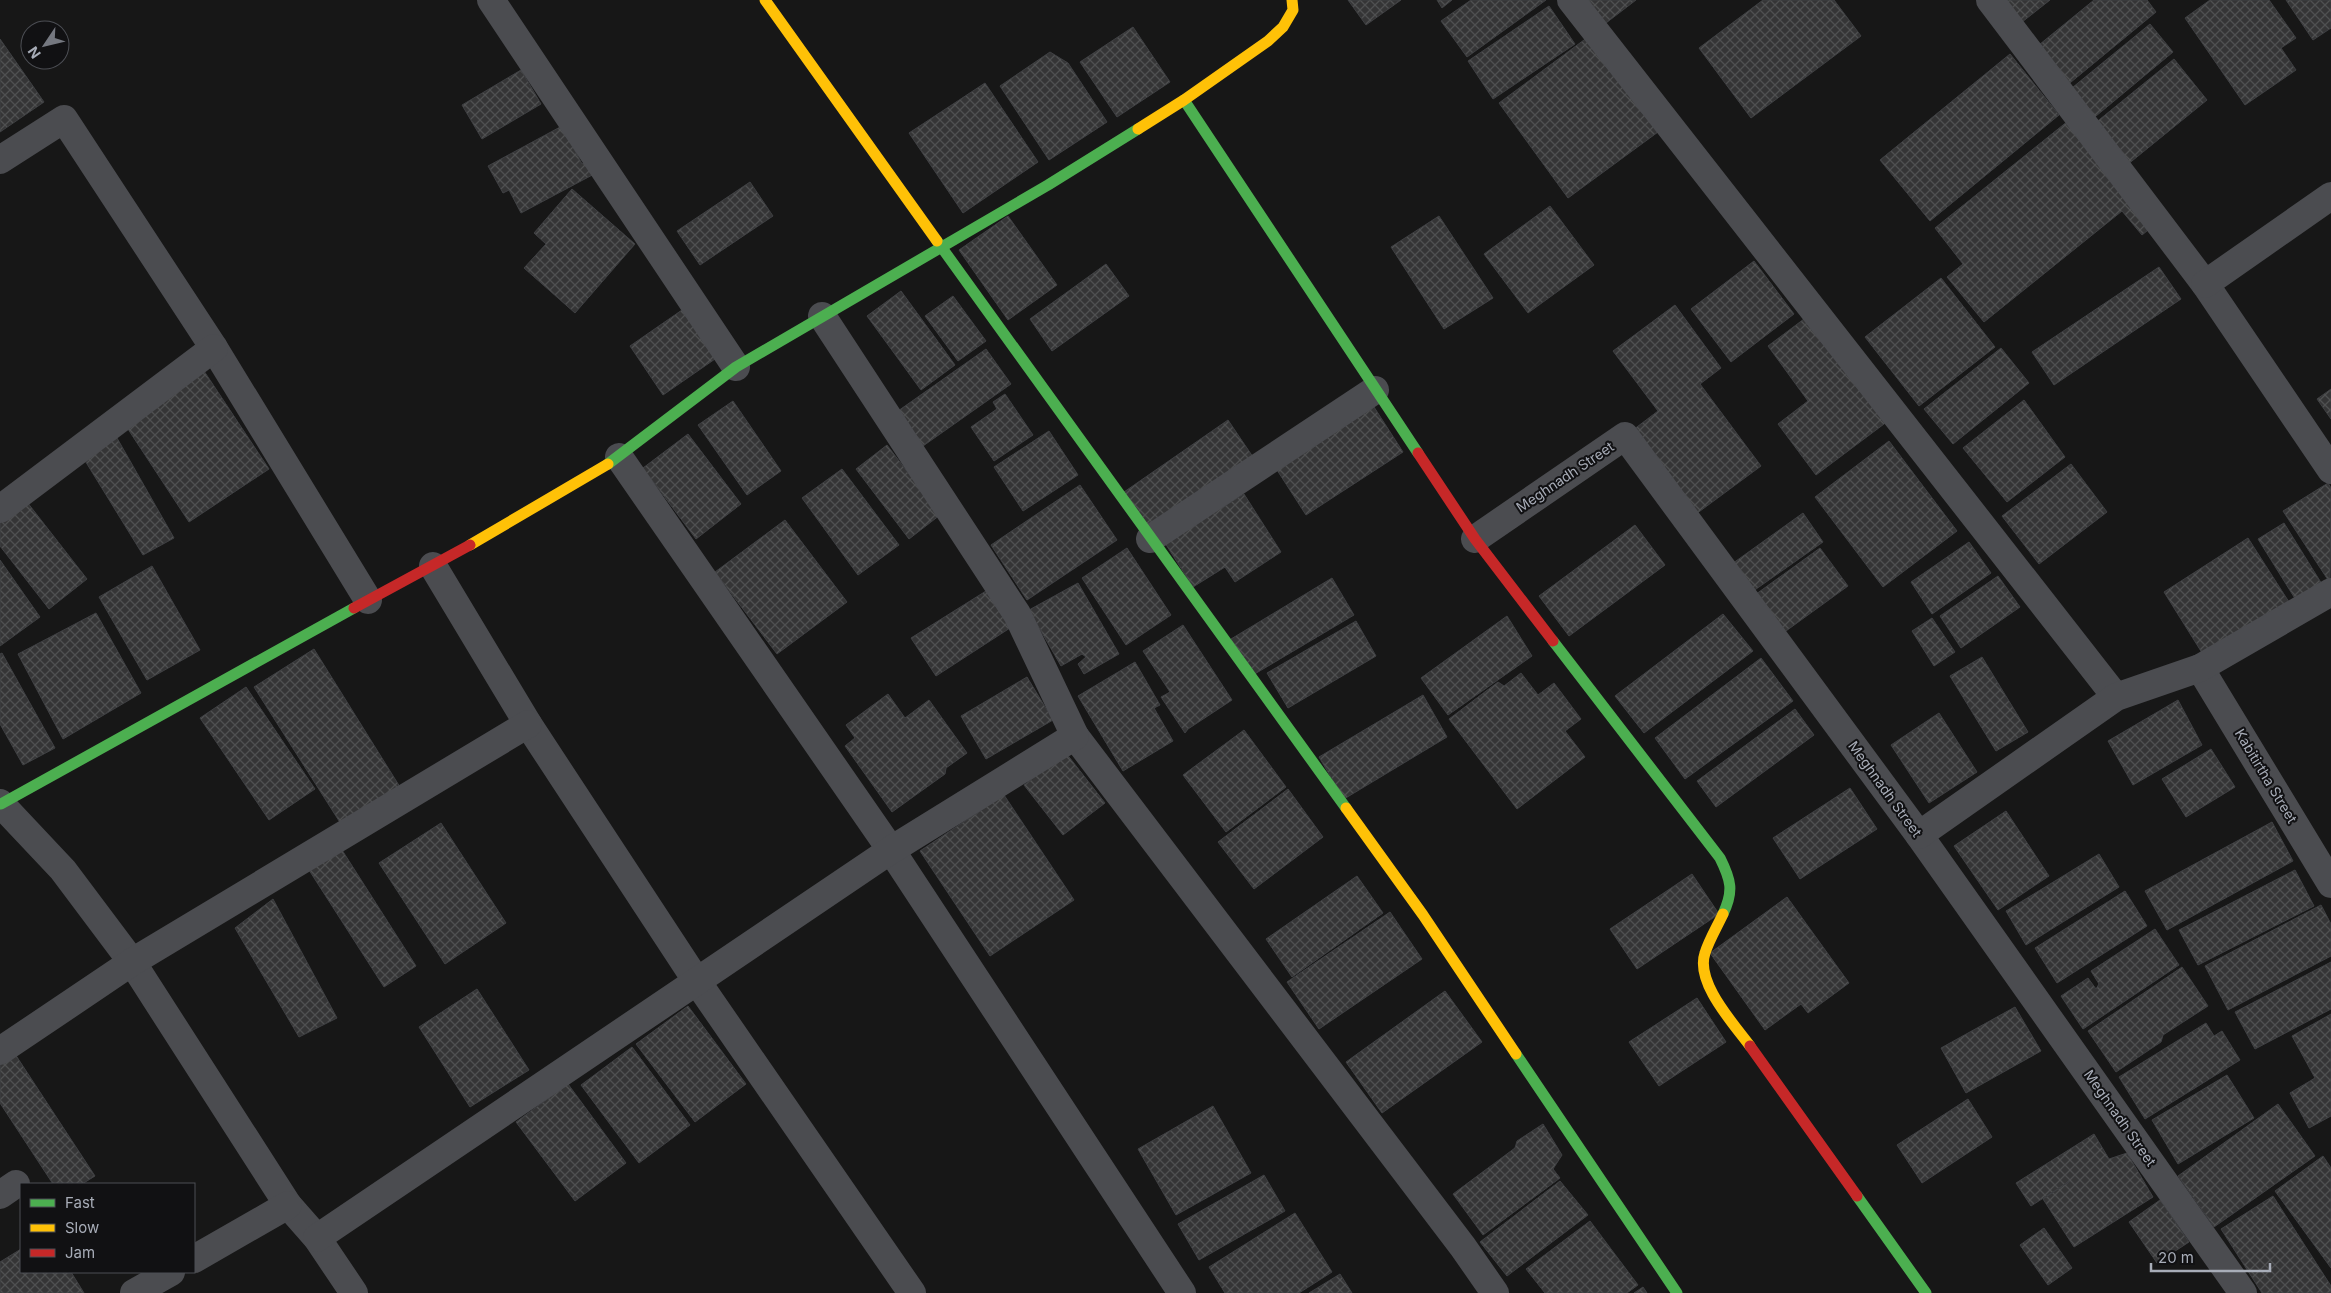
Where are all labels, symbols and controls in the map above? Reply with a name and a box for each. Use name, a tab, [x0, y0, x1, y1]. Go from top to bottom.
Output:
north arrow	[20, 20, 70, 70]
text: N	[24, 43, 44, 62]
street label: Meghnadh Street	[1513, 437, 1617, 516]
street label: Kabitirtha Street	[2232, 726, 2301, 826]
street label: Meghnadh Street	[1845, 738, 1926, 840]
street label: Meghnadh Street	[2081, 1066, 2160, 1170]
legend	[20, 1183, 195, 1273]
text: Fast	[65, 1193, 95, 1212]
text: Slow	[65, 1218, 99, 1237]
scale bar	[2151, 1240, 2270, 1272]
text: Jam	[65, 1243, 95, 1262]
text: 20 m	[2158, 1248, 2194, 1267]

